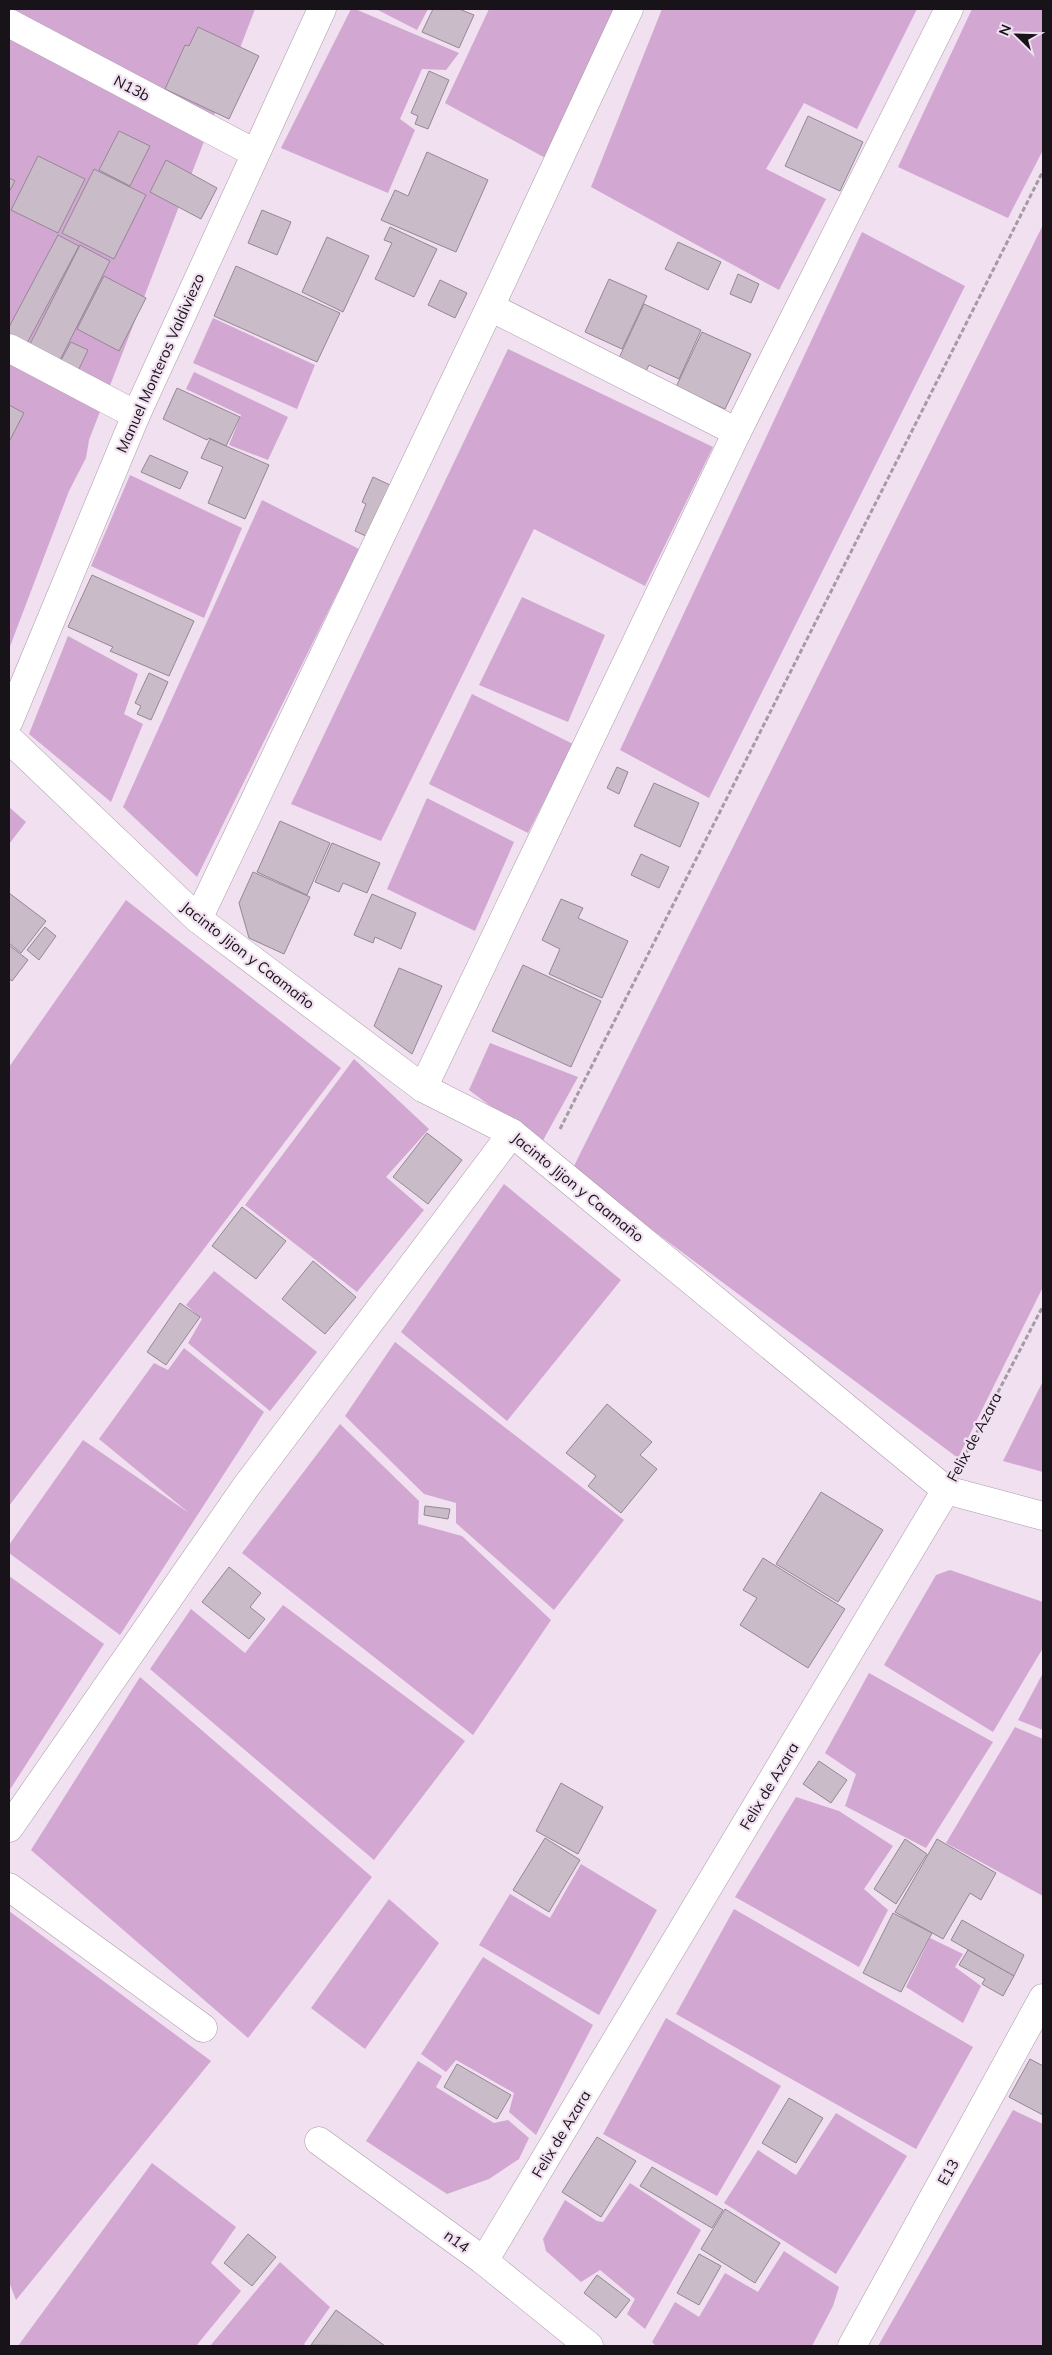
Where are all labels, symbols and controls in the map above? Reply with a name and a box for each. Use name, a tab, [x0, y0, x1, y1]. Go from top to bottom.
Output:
north arrow	[992, 10, 1042, 60]
text: N	[995, 22, 1015, 38]
street label: N13b	[111, 71, 153, 105]
street label: Manuel Monteros Valdiviezo	[112, 270, 208, 456]
street label: Jacinto Jijon y Caamaño	[177, 897, 319, 1013]
street label: Jacinto Jijon y Caamaño	[508, 1128, 648, 1246]
street label: Felix de Azara	[942, 1389, 1006, 1485]
street label: Felix de Azara	[735, 1739, 803, 1833]
street label: Felix de Azara	[527, 2087, 595, 2181]
street label: E13	[933, 2156, 963, 2188]
street label: n14	[441, 2225, 473, 2257]

